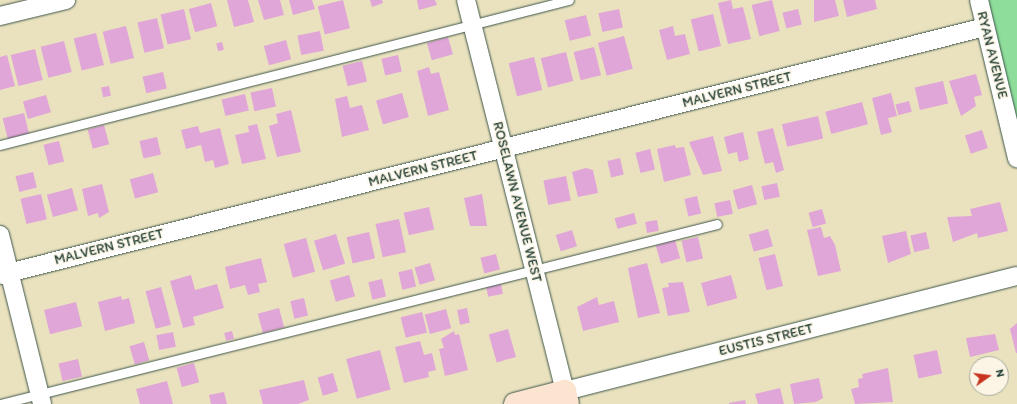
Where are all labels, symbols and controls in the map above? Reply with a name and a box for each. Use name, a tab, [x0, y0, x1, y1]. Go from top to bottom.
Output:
street label: RYAN AVENUE	[973, 10, 1011, 100]
street label: MALVERN STREET	[681, 68, 793, 112]
street label: ROSELAWN AVENUE WEST	[489, 120, 545, 284]
street label: MALVERN STREET	[367, 147, 479, 191]
street label: MALVERN STREET	[53, 225, 165, 269]
street label: EUSTIS STREET	[717, 320, 815, 360]
north arrow	[969, 356, 1009, 396]
text: N	[993, 368, 1007, 378]

